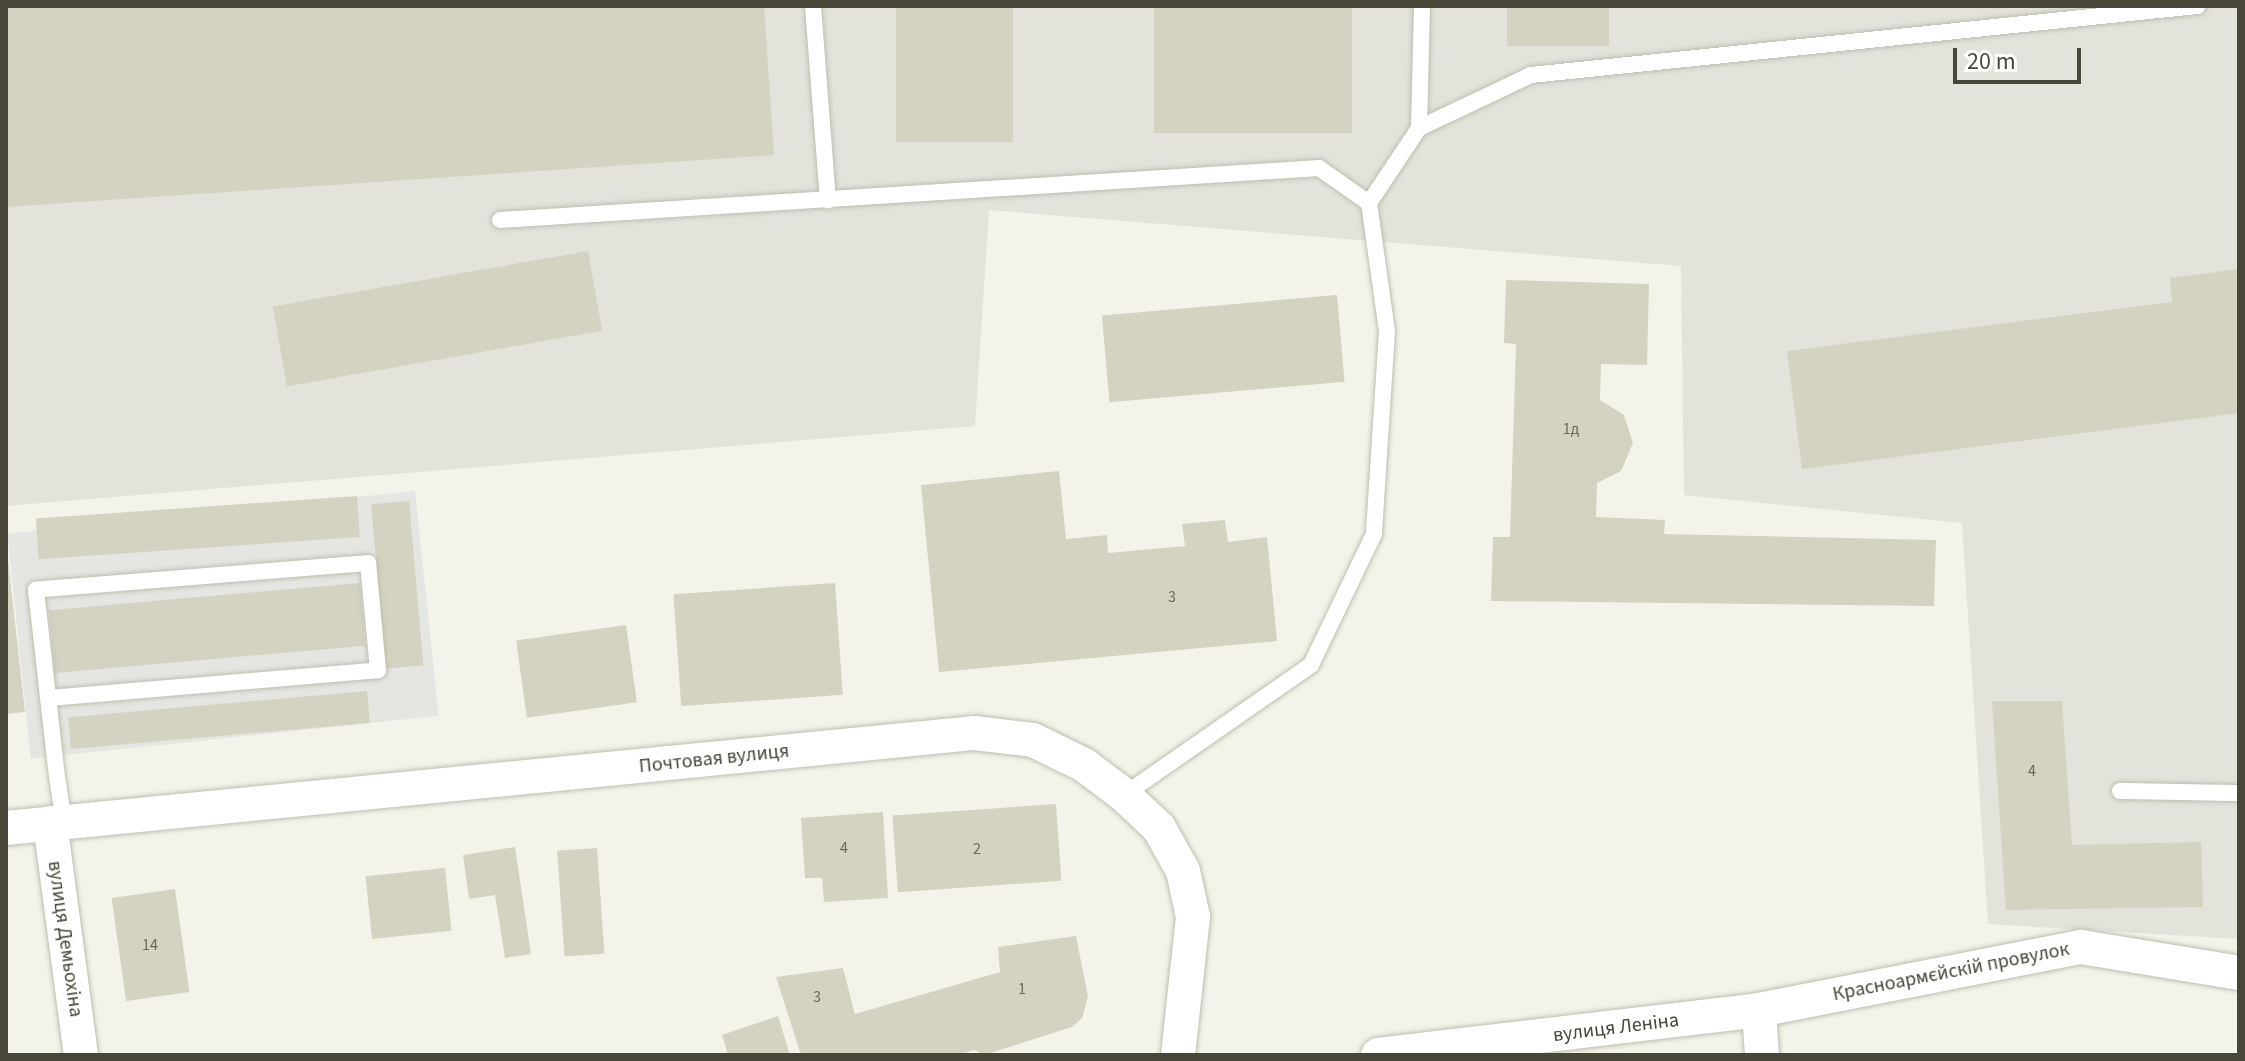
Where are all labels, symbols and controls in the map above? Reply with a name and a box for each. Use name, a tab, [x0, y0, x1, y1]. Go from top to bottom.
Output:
scale bar	[1957, 32, 2085, 82]
text: 20 m	[1967, 44, 2016, 79]
house number: 1д	[1563, 419, 1579, 439]
house number: 3	[1168, 587, 1176, 607]
street label: Почтовая вулиця	[638, 739, 790, 779]
house number: 4	[2028, 761, 2036, 781]
house number: 4	[840, 838, 848, 858]
house number: 2	[973, 839, 981, 859]
street label: вулиця Демьохіна	[42, 859, 88, 1019]
house number: 14	[142, 935, 158, 955]
street label: Красноармєйскій провулок	[1831, 937, 2071, 1007]
house number: 1	[1018, 979, 1026, 999]
house number: 3	[813, 987, 821, 1007]
street label: вулиця Леніна	[1552, 1008, 1680, 1048]

